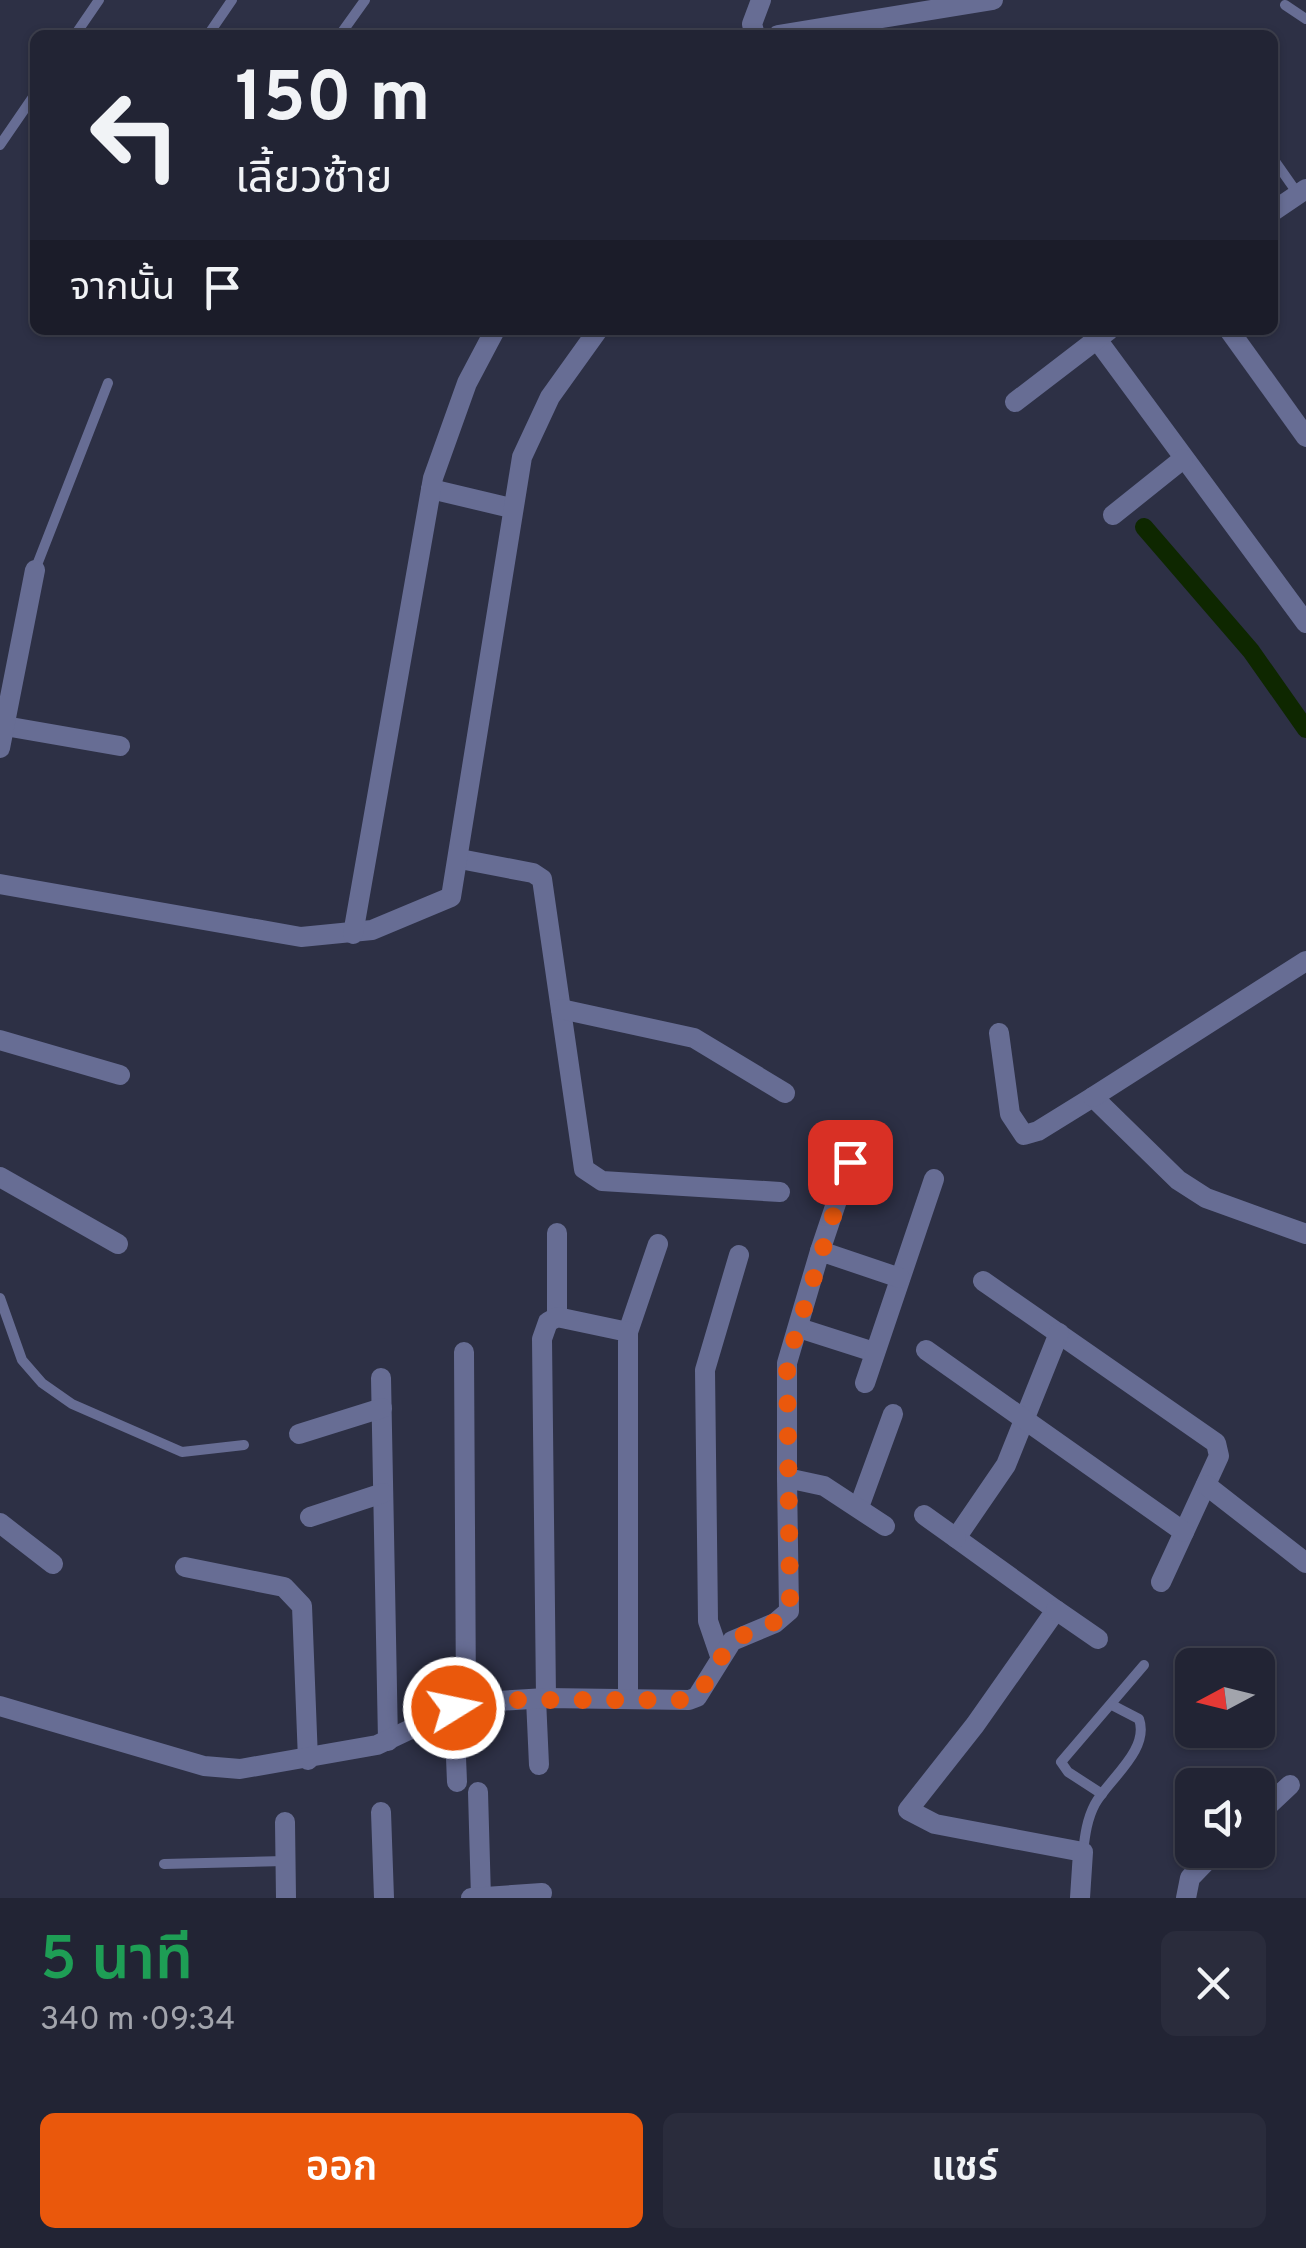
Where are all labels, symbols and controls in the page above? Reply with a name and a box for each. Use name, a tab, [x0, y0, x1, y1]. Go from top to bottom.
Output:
text: 150 m	[235, 57, 430, 146]
icon: left	[70, 70, 200, 200]
text: เลี้ยวซ้าย	[235, 152, 392, 209]
icon: arrive	[195, 260, 250, 315]
text: จากนั้น	[70, 265, 175, 314]
pin	[808, 1120, 893, 1205]
icon: arrive	[823, 1135, 878, 1190]
north arrow	[1175, 1648, 1275, 1748]
map controls	[1175, 1648, 1275, 1868]
position arrow	[402, 1656, 506, 1760]
button: sound	[1175, 1768, 1275, 1868]
text: 5 นาที	[40, 1925, 193, 2001]
button: close	[1161, 1931, 1266, 2036]
text: 340 m · 09:34	[40, 2001, 235, 2041]
button: ออก	[40, 2113, 643, 2228]
button: แชร์	[663, 2113, 1266, 2228]

